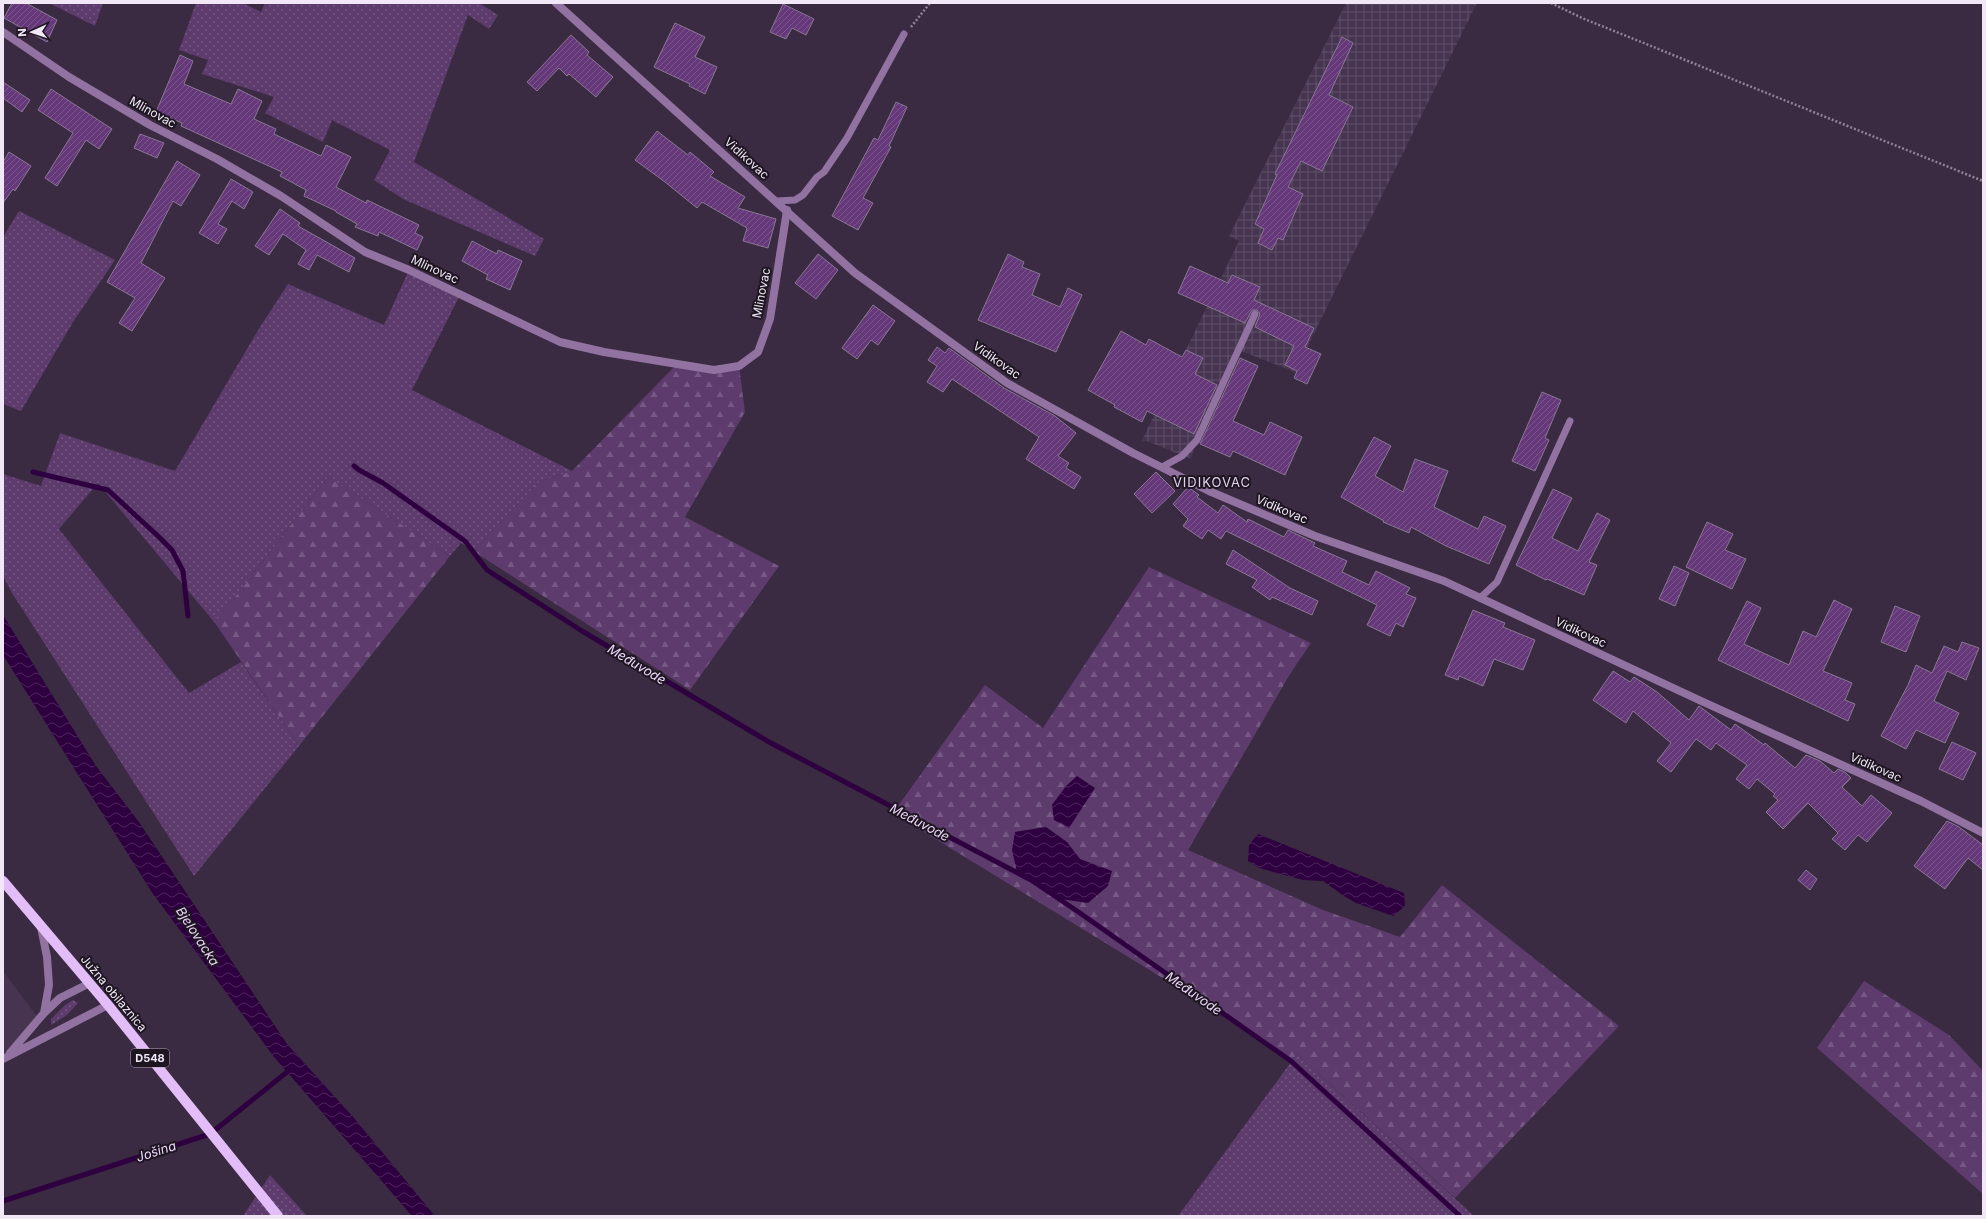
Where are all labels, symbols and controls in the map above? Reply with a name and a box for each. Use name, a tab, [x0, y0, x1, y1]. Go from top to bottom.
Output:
north arrow	[12, 12, 52, 52]
text: N	[15, 28, 29, 37]
street label: Mlinovac	[127, 93, 179, 131]
street label: Vidikovac	[722, 134, 773, 182]
street label: Mlinovac	[409, 251, 461, 287]
street label: Mlinovac	[749, 266, 773, 319]
street label: Vidikovac	[970, 338, 1024, 382]
district label: VIDIKOVAC	[1173, 474, 1251, 490]
street label: Vidikovac	[1254, 491, 1310, 527]
street label: Vidikovac	[1553, 614, 1609, 650]
water label: Međuvode	[605, 640, 669, 688]
street label: Vidikovac	[1848, 749, 1904, 785]
water label: Međuvode	[887, 800, 953, 844]
water label: Bjelovacka	[173, 903, 223, 969]
street label: Južna obilaznica	[78, 952, 150, 1034]
water label: Međuvode	[1163, 968, 1225, 1018]
road number: D548	[131, 1049, 169, 1067]
water label: Jošina	[134, 1137, 178, 1165]

